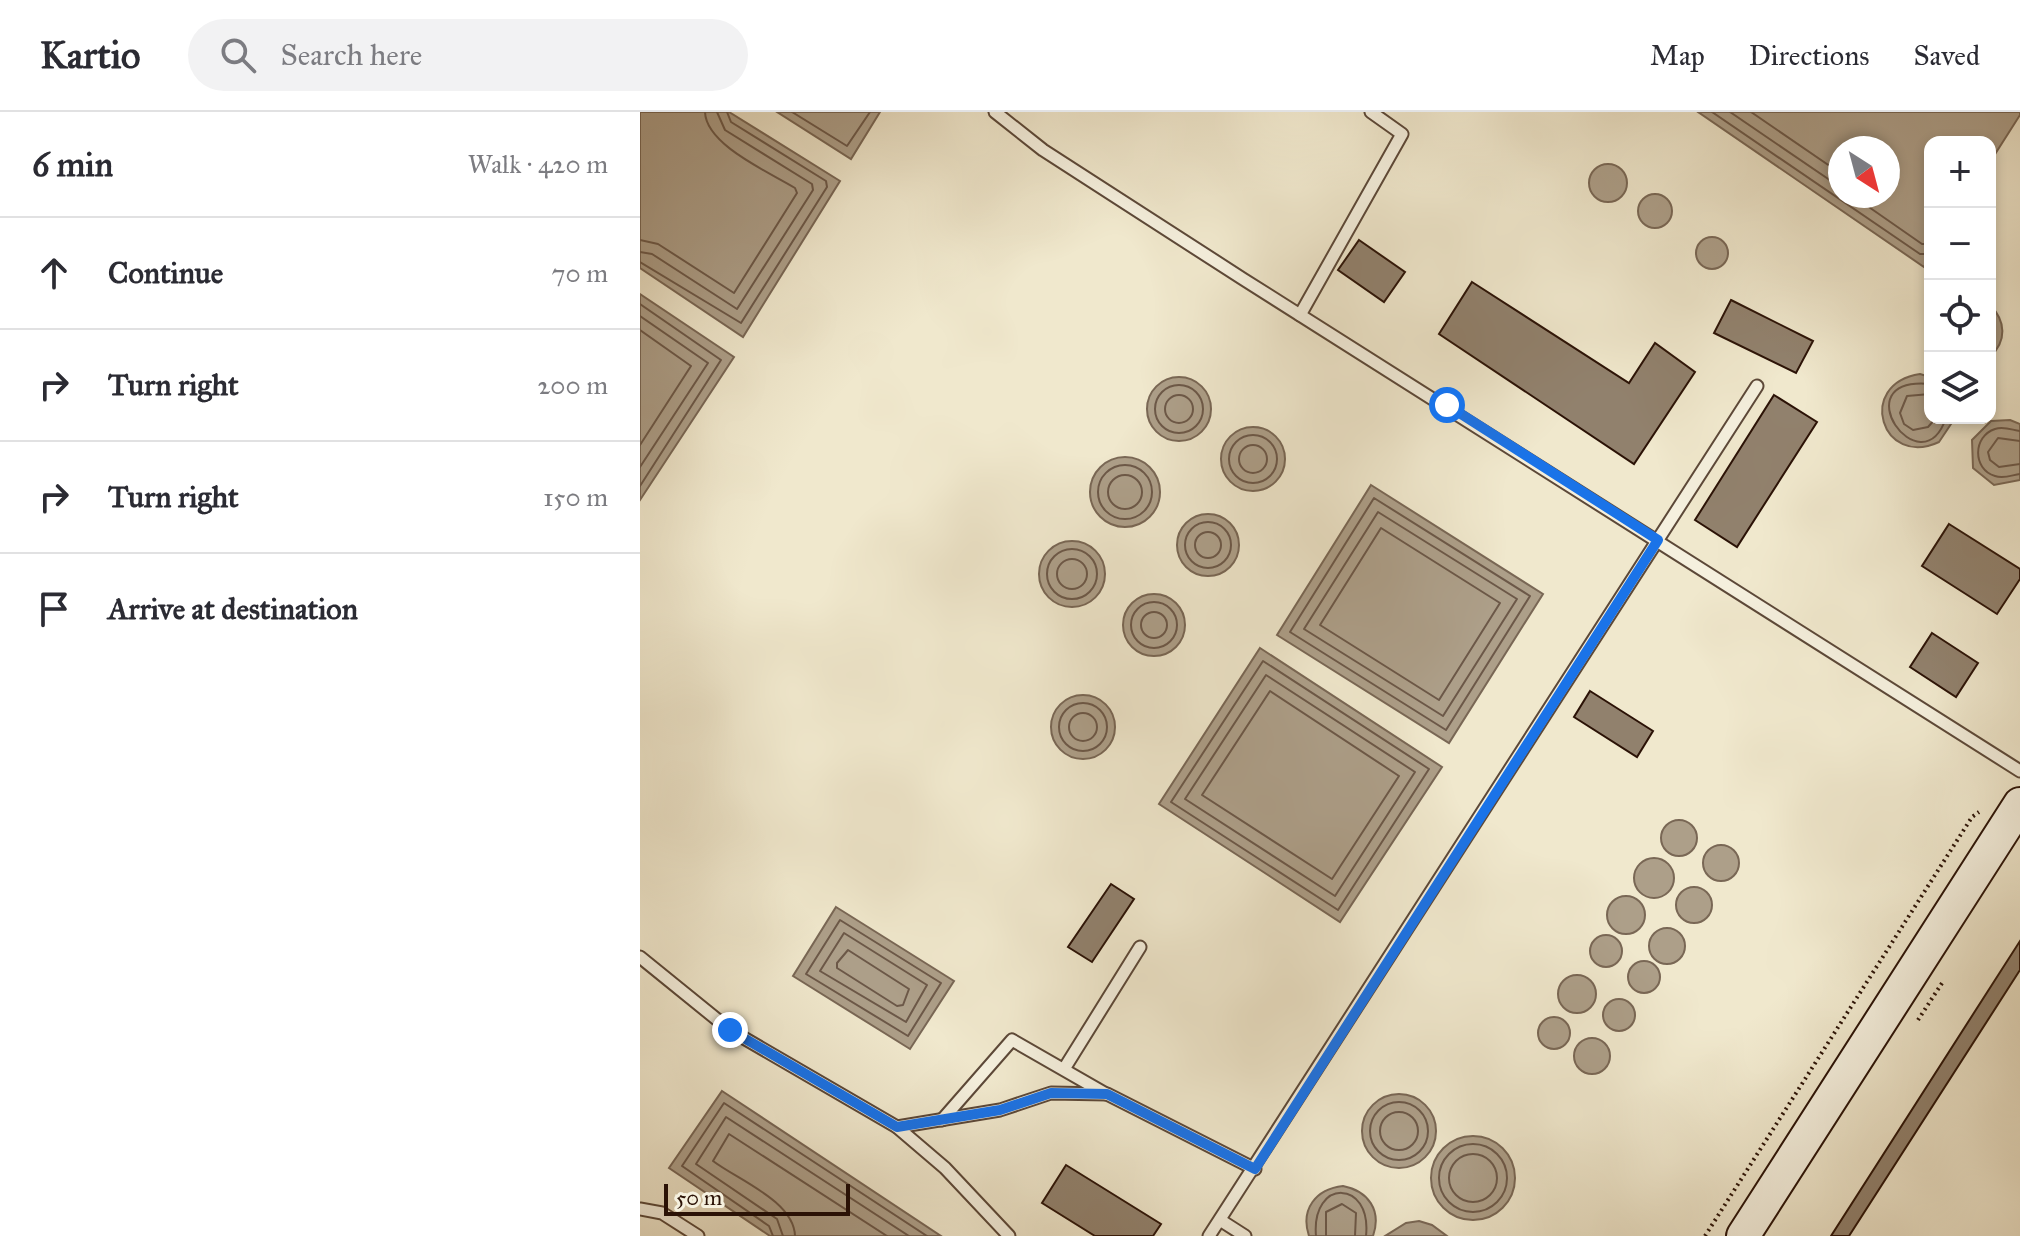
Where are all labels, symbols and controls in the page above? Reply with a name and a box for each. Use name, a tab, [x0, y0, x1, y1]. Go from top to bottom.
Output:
search box	[188, 19, 748, 91]
text: Kartio	[40, 32, 140, 78]
icon: search	[216, 33, 260, 77]
text: Search here	[280, 37, 422, 73]
text: Map	[1650, 38, 1705, 73]
text: Directions	[1749, 38, 1870, 73]
text: Saved	[1914, 38, 1980, 73]
north arrow	[1828, 136, 1900, 208]
map controls	[1924, 136, 1996, 424]
button: +	[1924, 136, 1996, 208]
text: 6 min	[32, 144, 113, 185]
text: Walk · 420 m	[468, 148, 608, 180]
button: −	[1924, 208, 1996, 280]
icon: ahead	[32, 251, 76, 295]
text: Continue	[108, 255, 223, 291]
text: 70 m	[552, 257, 608, 289]
button: locate	[1924, 280, 1996, 352]
button: layers	[1924, 352, 1996, 424]
icon: right	[32, 363, 76, 407]
text: Turn right	[108, 367, 239, 403]
text: 200 m	[537, 369, 608, 401]
route start	[1429, 387, 1465, 423]
icon: right	[32, 475, 76, 519]
text: Turn right	[108, 479, 239, 515]
text: 150 m	[543, 481, 608, 513]
icon: arrive	[32, 587, 76, 631]
text: Arrive at destination	[108, 591, 358, 627]
route end	[712, 1012, 748, 1048]
scale bar	[664, 1180, 850, 1216]
text: 50 m	[676, 1184, 722, 1211]

